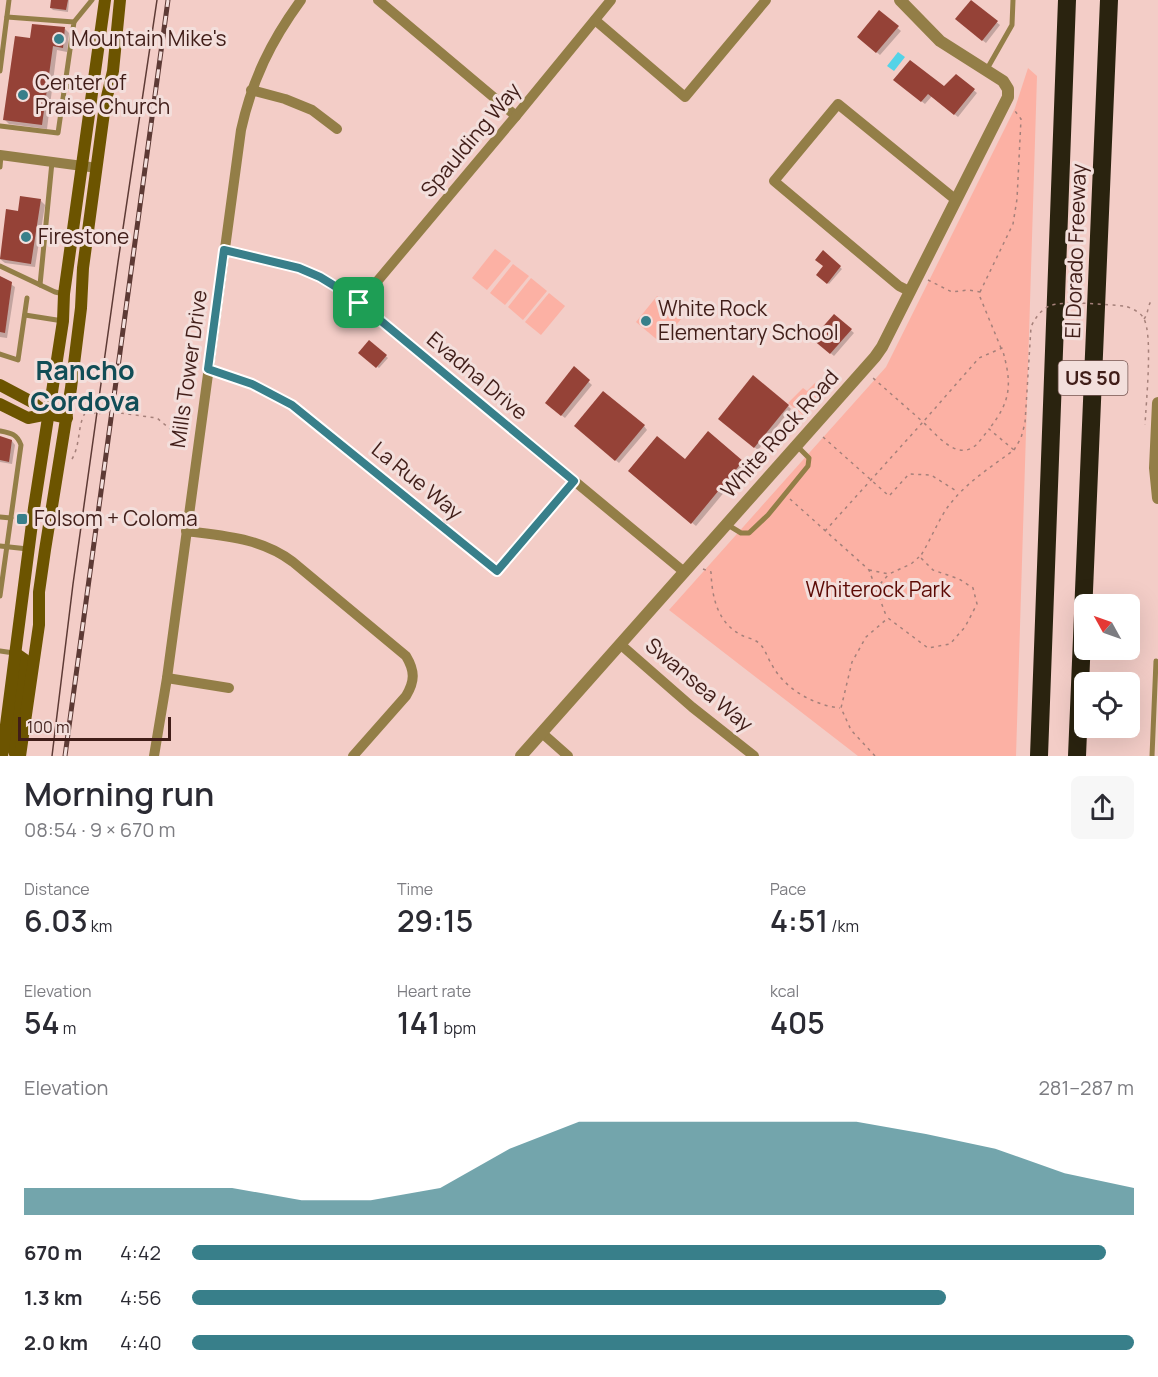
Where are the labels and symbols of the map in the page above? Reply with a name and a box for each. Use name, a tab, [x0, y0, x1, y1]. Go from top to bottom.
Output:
place label: Mountain Mike's	[71, 24, 227, 52]
marker: Mountain Mike's	[52, 32, 66, 46]
place label: Center of Praise Church	[35, 68, 170, 120]
street label: Spaulding Way	[414, 76, 526, 203]
marker: Center of Praise Church	[16, 88, 30, 102]
street label: El Dorado Freeway	[1058, 163, 1092, 339]
place label: Firestone	[38, 222, 129, 250]
marker: Firestone	[19, 230, 33, 244]
pin	[333, 277, 384, 328]
street label: Mills Tower Drive	[163, 288, 213, 450]
place label: White Rock Elementary School	[658, 294, 839, 346]
marker: White Rock Elementary School	[639, 314, 653, 328]
street label: Evadna Drive	[421, 325, 534, 426]
district label: Rancho Cordova	[30, 351, 140, 419]
road number: US 50	[1058, 361, 1128, 395]
street label: White Rock Road	[714, 363, 844, 503]
street label: La Rue Way	[366, 435, 469, 526]
place label: Folsom + Coloma	[34, 504, 198, 532]
marker: Folsom + Coloma	[15, 512, 29, 526]
park label: Whiterock Park	[805, 575, 951, 603]
north arrow	[1074, 594, 1140, 660]
street label: Swansea Way	[640, 631, 759, 737]
scale bar	[18, 714, 171, 742]

